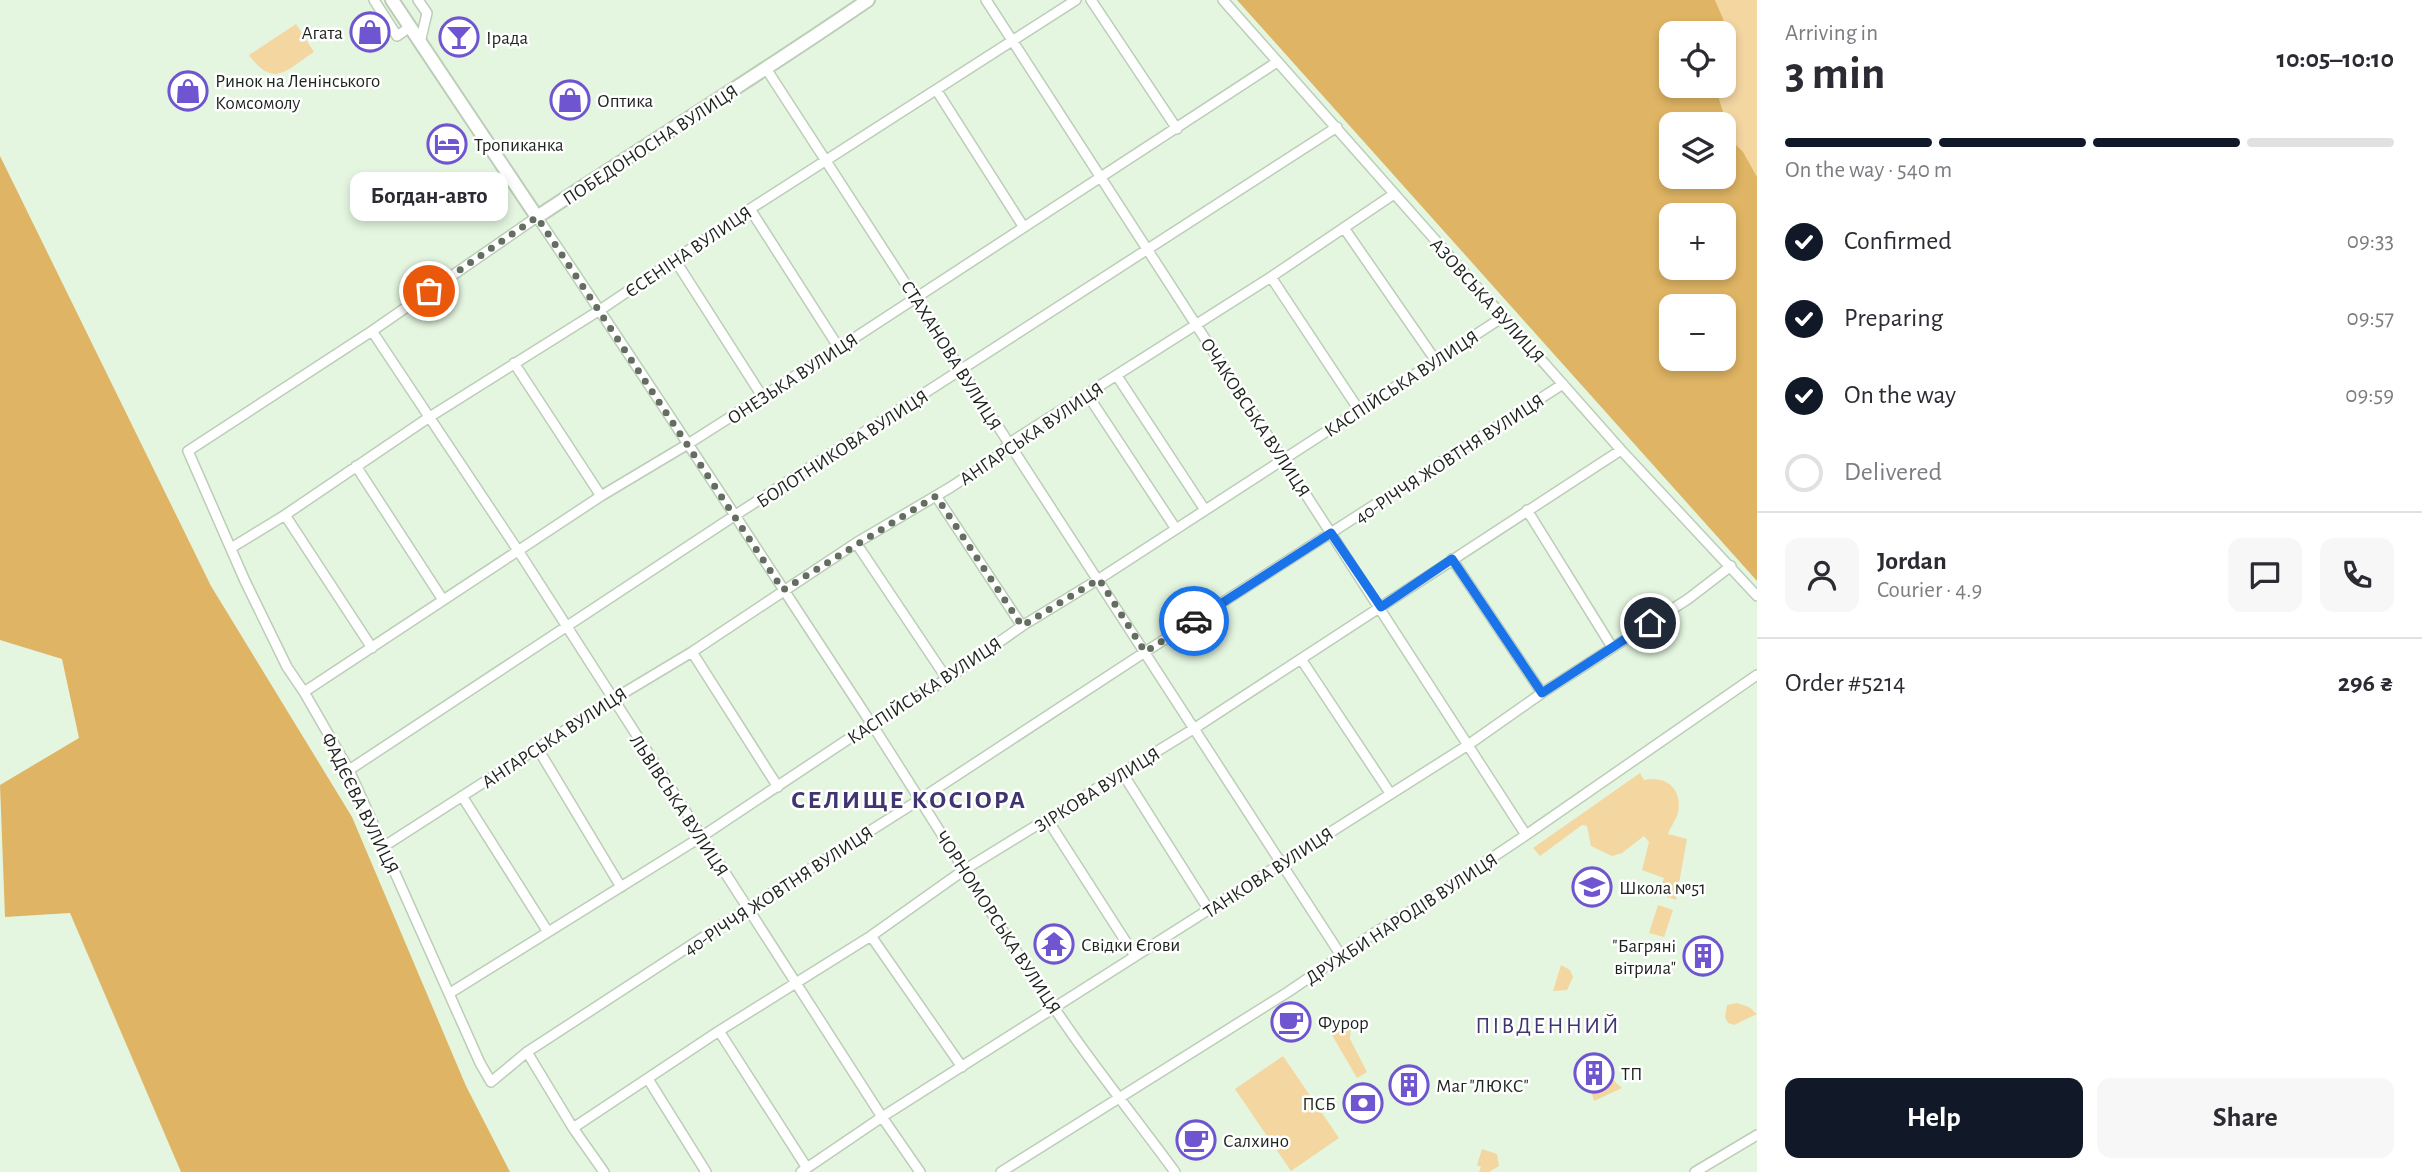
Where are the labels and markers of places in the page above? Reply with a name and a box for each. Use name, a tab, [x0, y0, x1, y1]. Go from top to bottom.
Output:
shop icon: Агата	[349, 11, 391, 53]
bar icon: Ірада	[438, 16, 480, 58]
place label: Агата	[302, 24, 343, 43]
place label: Ірада	[486, 29, 529, 48]
shop icon: Ринок на Ленінського Комсомолу	[167, 70, 209, 112]
place label: Ринок на Ленінського Комсомолу	[215, 72, 380, 113]
shop icon: Оптика	[549, 79, 591, 121]
place label: Оптика	[597, 92, 654, 111]
hotel icon: Тропиканка	[426, 123, 468, 165]
place label: Тропиканка	[474, 136, 564, 155]
callout: Богдан-авто	[350, 172, 508, 221]
pin	[399, 261, 459, 321]
pin	[1620, 593, 1680, 653]
school or university icon: Школа №51	[1571, 866, 1613, 908]
place label: Школа №51	[1619, 879, 1706, 898]
temple icon: Свідки Єгови	[1033, 923, 1075, 965]
building icon: "Багряні вітрила"	[1682, 935, 1724, 977]
place label: Свідки Єгови	[1081, 936, 1180, 955]
place label: "Багряні вітрила"	[1612, 937, 1676, 978]
cafe icon: Фурор	[1270, 1001, 1312, 1043]
place label: Фурор	[1318, 1014, 1369, 1033]
building icon: ТП	[1573, 1052, 1615, 1094]
building icon: Маг "ЛЮКС"	[1388, 1064, 1430, 1106]
place label: ТП	[1621, 1065, 1643, 1084]
place label: Маг "ЛЮКС"	[1436, 1077, 1529, 1096]
bank icon: ПСБ	[1342, 1082, 1384, 1124]
place label: ПСБ	[1302, 1095, 1336, 1114]
cafe icon: Салхино	[1175, 1119, 1217, 1161]
place label: Салхино	[1223, 1132, 1289, 1151]

